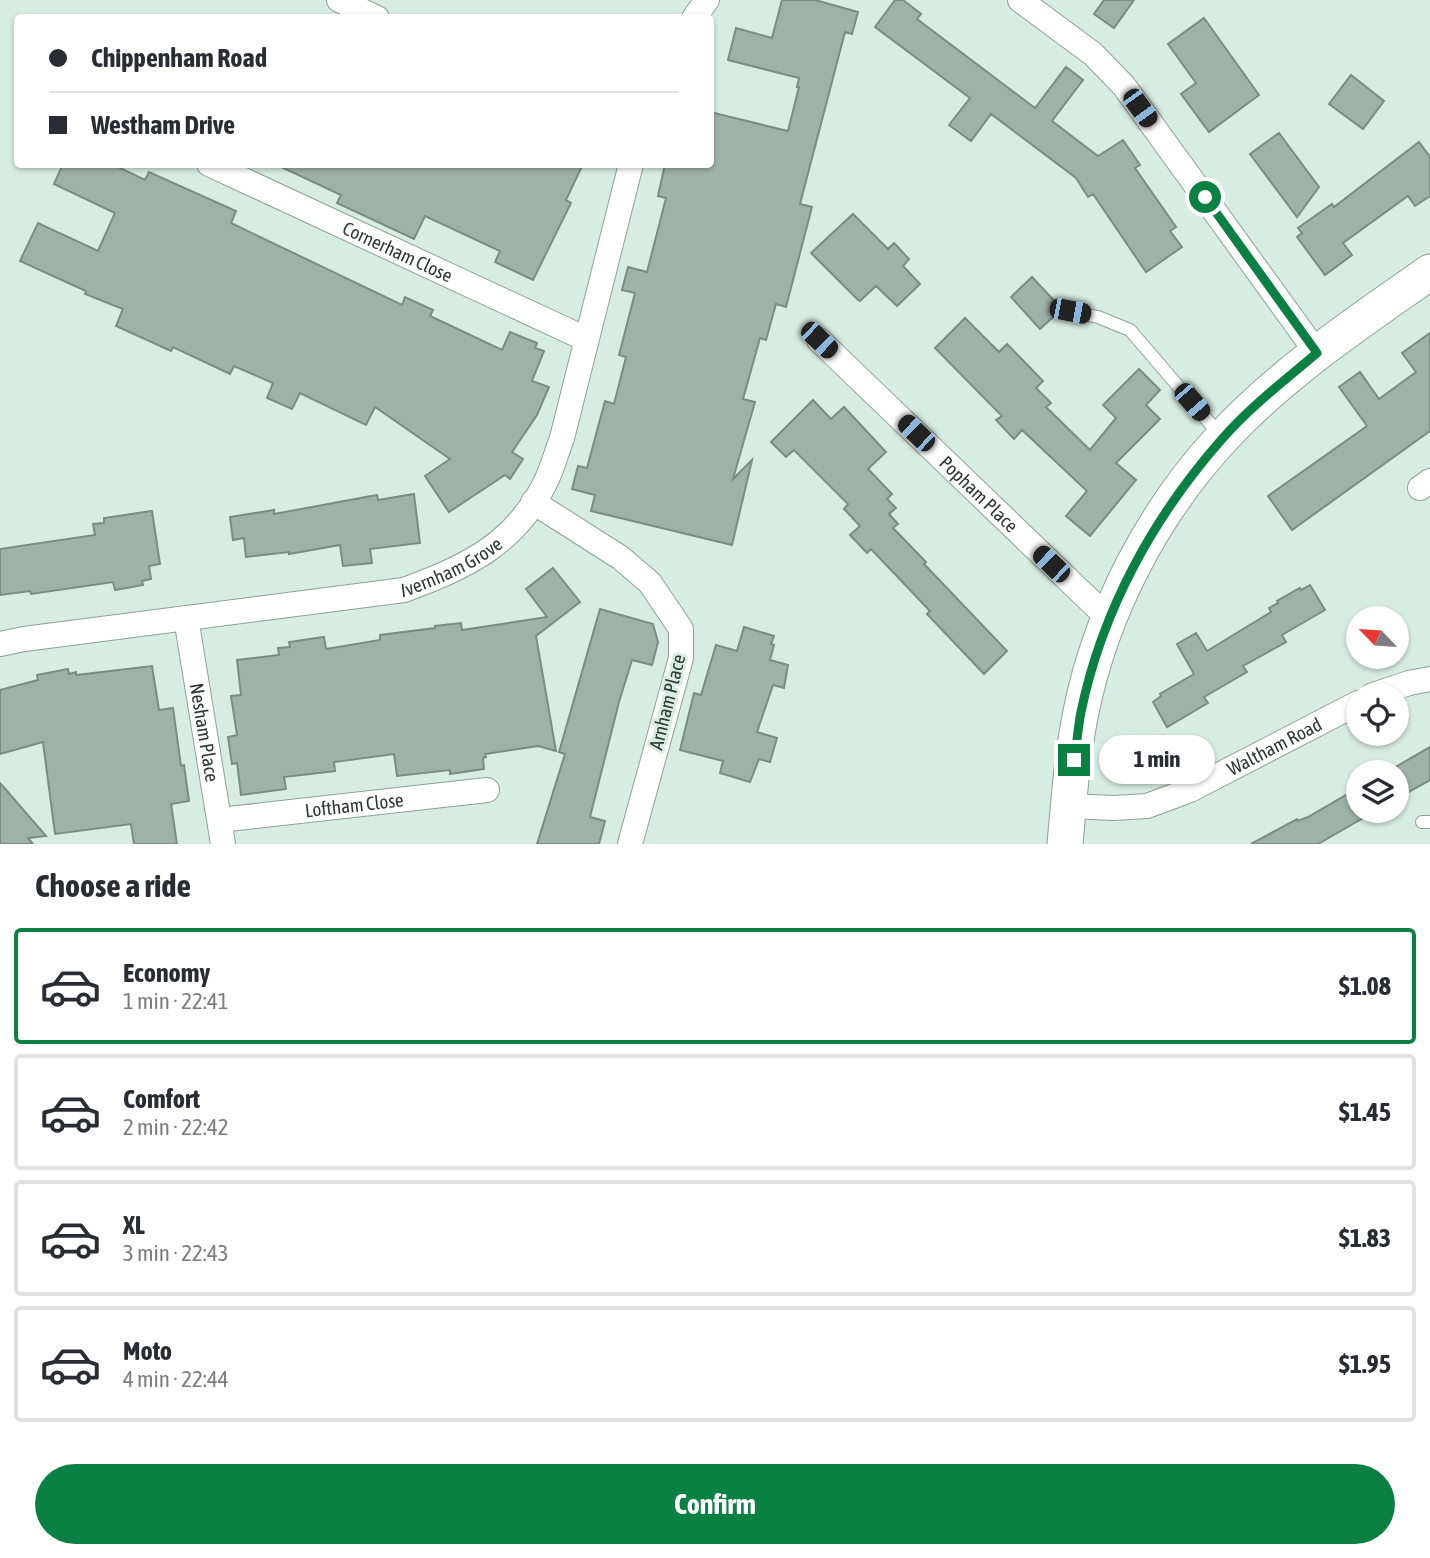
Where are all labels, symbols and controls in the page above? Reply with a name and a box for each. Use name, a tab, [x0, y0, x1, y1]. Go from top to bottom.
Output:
text: Chippenham Road	[91, 43, 267, 73]
car	[1120, 85, 1161, 131]
text: Westham Drive	[91, 110, 235, 140]
route start	[1189, 181, 1221, 213]
street label: Cornerham Close	[339, 217, 456, 287]
car	[1048, 297, 1093, 325]
car	[797, 318, 842, 362]
car	[1171, 379, 1214, 425]
car	[894, 411, 939, 455]
street label: Popham Place	[935, 451, 1023, 537]
street label: Ivernham Grove	[399, 533, 506, 601]
car	[1029, 542, 1074, 586]
north arrow	[1346, 606, 1409, 668]
map controls	[1346, 606, 1409, 823]
street label: Arnham Place	[645, 652, 689, 752]
street label: Nesham Place	[186, 681, 224, 784]
button: locate	[1346, 683, 1409, 746]
street label: Waltham Road	[1223, 713, 1325, 780]
callout: 1 min	[1098, 736, 1214, 784]
route end	[1058, 744, 1090, 776]
text: 1 min	[1134, 746, 1180, 772]
button: layers	[1346, 760, 1409, 823]
street label: Loftham Close	[304, 788, 405, 821]
text: Choose a ride	[35, 867, 191, 904]
icon: car	[39, 955, 102, 1018]
text: Economy	[123, 958, 210, 988]
text: $1.08	[1339, 971, 1391, 1001]
text: 1 min · 22:41	[123, 988, 229, 1014]
icon: car	[39, 1081, 102, 1144]
text: Comfort	[123, 1084, 200, 1114]
text: $1.45	[1339, 1097, 1391, 1127]
text: 2 min · 22:42	[123, 1114, 229, 1140]
icon: car	[39, 1207, 102, 1270]
text: XL	[123, 1210, 145, 1240]
text: $1.83	[1339, 1223, 1391, 1253]
text: 3 min · 22:43	[123, 1240, 229, 1266]
icon: car	[39, 1333, 102, 1396]
text: Moto	[123, 1336, 172, 1366]
text: $1.95	[1339, 1349, 1391, 1379]
text: 4 min · 22:44	[123, 1366, 229, 1392]
button: Confirm	[35, 1464, 1395, 1544]

